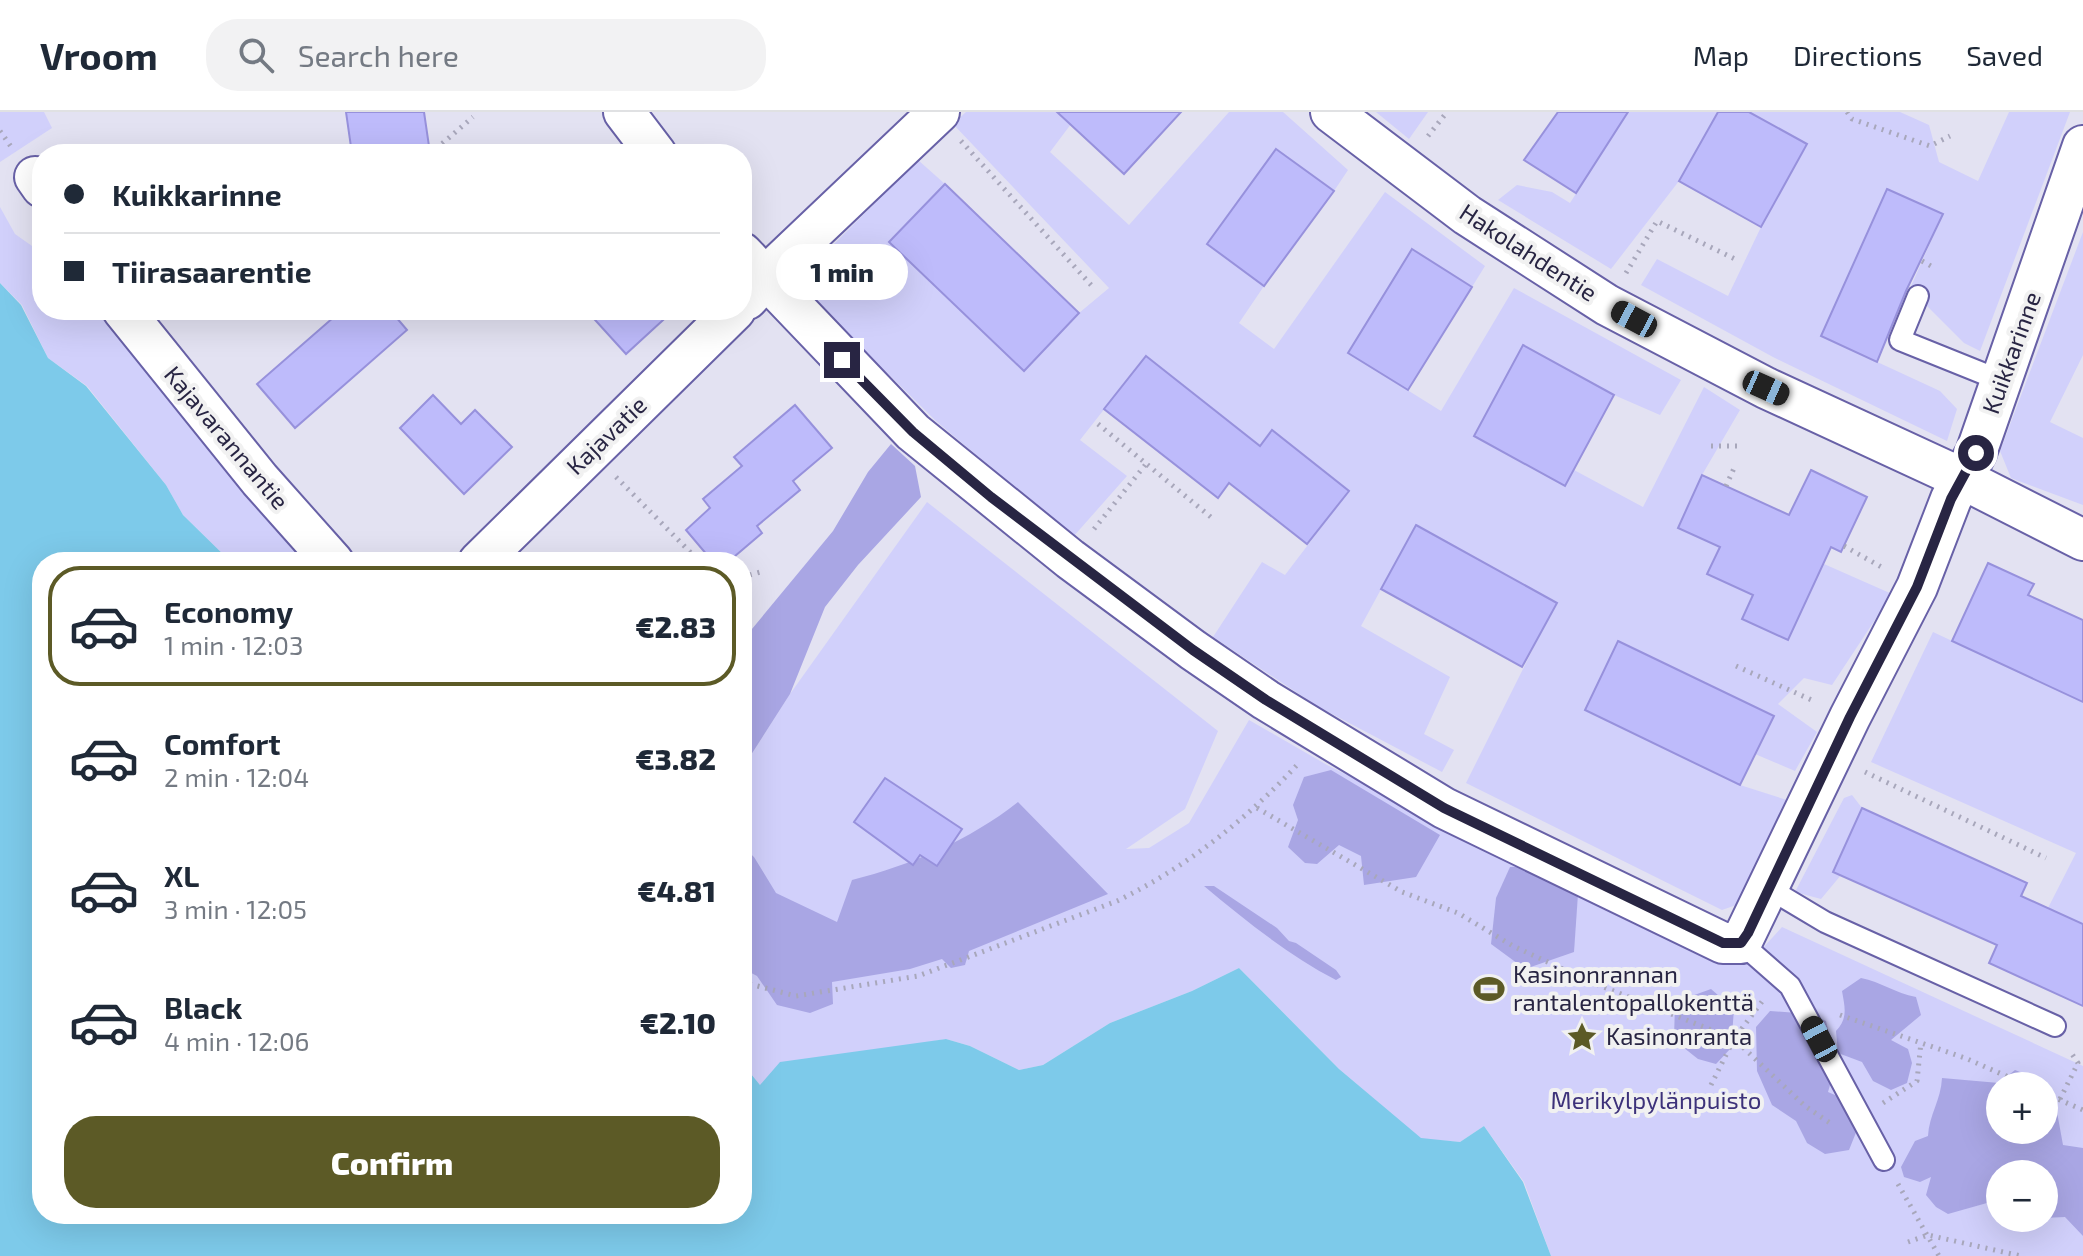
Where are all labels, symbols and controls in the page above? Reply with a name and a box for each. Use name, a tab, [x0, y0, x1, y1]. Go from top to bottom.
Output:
search box	[206, 19, 766, 91]
text: Vroom	[40, 32, 158, 78]
icon: search	[234, 33, 278, 77]
text: Search here	[298, 37, 459, 73]
text: Map	[1693, 38, 1749, 72]
text: Directions	[1793, 38, 1922, 72]
text: Saved	[1966, 38, 2043, 72]
text: Kuikkarinne	[112, 176, 282, 212]
street label: Hakolahdentie	[1455, 197, 1603, 307]
callout: 1 min	[776, 244, 908, 300]
text: Tiirasaarentie	[112, 253, 312, 289]
text: 1 min	[810, 256, 874, 287]
street label: Kuikkarinne	[1975, 288, 2046, 417]
car	[1607, 297, 1661, 341]
route end	[824, 342, 860, 378]
street label: Kajavarannantie	[159, 359, 295, 515]
car	[1739, 367, 1793, 409]
street label: Kajavatie	[560, 390, 652, 480]
route start	[1958, 435, 1994, 471]
icon: car	[68, 590, 140, 662]
text: Economy	[164, 593, 293, 629]
text: €2.83	[635, 608, 716, 644]
text: 1 min · 12:03	[164, 629, 303, 660]
icon: car	[68, 722, 140, 794]
text: Comfort	[164, 725, 281, 761]
text: €3.82	[635, 740, 716, 776]
text: 2 min · 12:04	[164, 761, 309, 792]
icon: car	[68, 854, 140, 926]
text: XL	[164, 857, 199, 893]
text: €4.81	[637, 872, 716, 908]
text: 3 min · 12:05	[164, 893, 307, 924]
place label: Kasinonrannan rantalentopallokenttä	[1513, 959, 1754, 1016]
sports icon: Kasinonrannan rantalentopallokenttä	[1472, 972, 1506, 1006]
icon: car	[68, 986, 140, 1058]
text: Black	[164, 989, 242, 1025]
text: €2.10	[640, 1004, 716, 1040]
car	[1797, 1012, 1841, 1066]
place icon: Kasinonranta	[1565, 1020, 1599, 1054]
place label: Kasinonranta	[1606, 1021, 1752, 1050]
text: 4 min · 12:06	[164, 1025, 310, 1056]
map controls	[1986, 1072, 2058, 1232]
button: +	[1986, 1072, 2058, 1144]
park label: Merikylpylänpuisto	[1551, 1085, 1761, 1114]
button: Confirm	[64, 1116, 720, 1208]
button: −	[1986, 1160, 2058, 1232]

